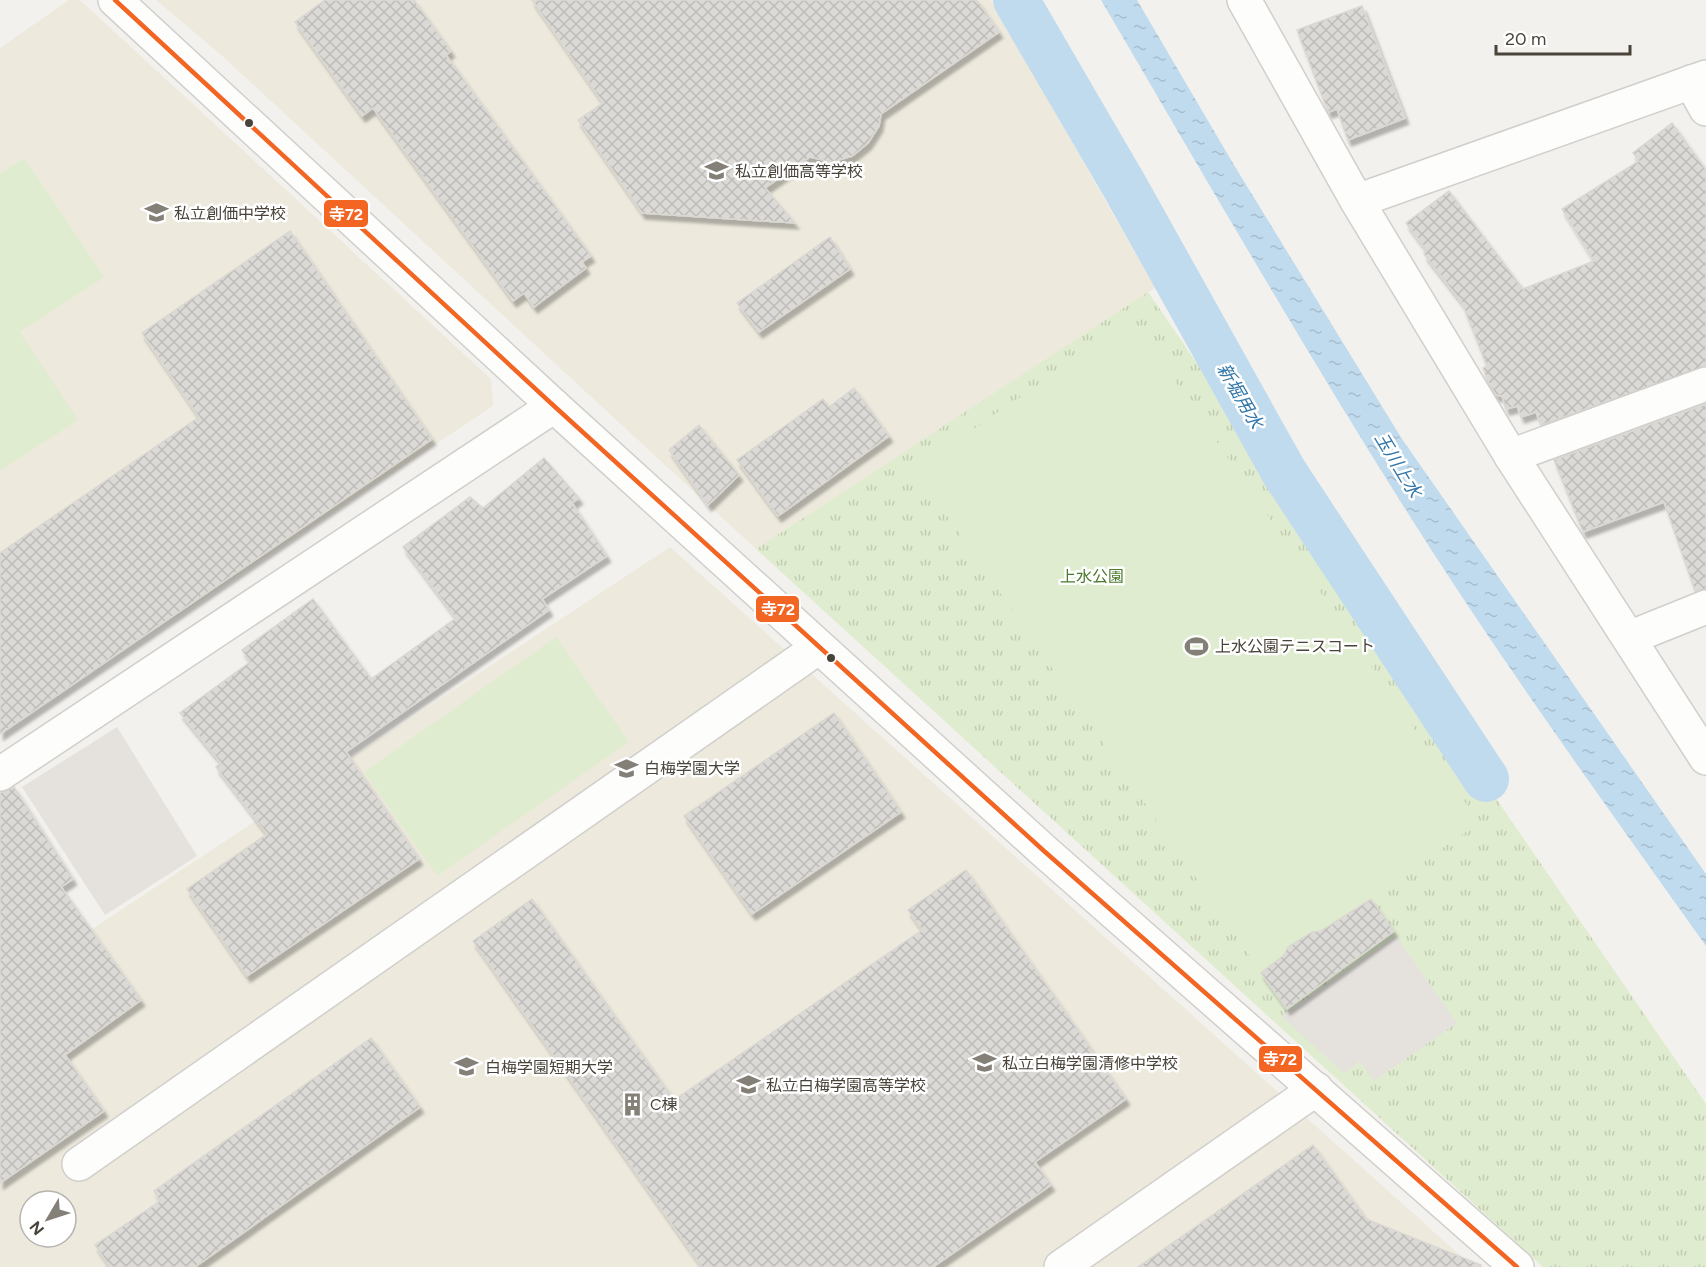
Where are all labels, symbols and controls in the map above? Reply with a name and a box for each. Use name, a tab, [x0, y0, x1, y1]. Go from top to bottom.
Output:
scale bar	[1496, 18, 1630, 56]
text: 20 m	[1505, 28, 1546, 50]
unlabelled marker	[243, 117, 255, 129]
school or university icon: 私立創価高等学校	[704, 158, 730, 184]
place label: 私立創価高等学校	[735, 162, 863, 181]
line badge: 寺72	[323, 199, 369, 228]
school or university icon: 私立創価中学校	[143, 200, 169, 226]
place label: 私立創価中学校	[174, 204, 286, 223]
text: 寺72	[329, 205, 363, 224]
water label: 新堀用水	[1212, 359, 1269, 434]
water label: 玉川上水	[1370, 428, 1427, 503]
park label: 上水公園	[1060, 567, 1124, 586]
line badge: 寺72	[755, 595, 800, 623]
text: 寺72	[761, 600, 795, 619]
sports icon: 上水公園テニスコート	[1184, 633, 1210, 659]
place label: 上水公園テニスコート	[1215, 637, 1375, 656]
unlabelled marker	[825, 652, 837, 664]
school or university icon: 白梅学園大学	[613, 755, 639, 781]
place label: 白梅学園大学	[644, 759, 740, 778]
line badge: 寺72	[1258, 1045, 1303, 1073]
school or university icon: 私立白梅学園清修中学校	[971, 1050, 997, 1076]
text: 寺72	[1263, 1050, 1297, 1069]
school or university icon: 白梅学園短期大学	[454, 1054, 480, 1080]
place label: 私立白梅学園清修中学校	[1002, 1054, 1178, 1073]
place label: 白梅学園短期大学	[485, 1058, 613, 1077]
school or university icon: 私立白梅学園高等学校	[735, 1072, 761, 1098]
place label: 私立白梅学園高等学校	[766, 1076, 926, 1095]
building icon: C棟	[619, 1091, 645, 1117]
place label: C棟	[650, 1095, 678, 1114]
north arrow	[18, 1189, 78, 1249]
text: N	[25, 1217, 48, 1239]

